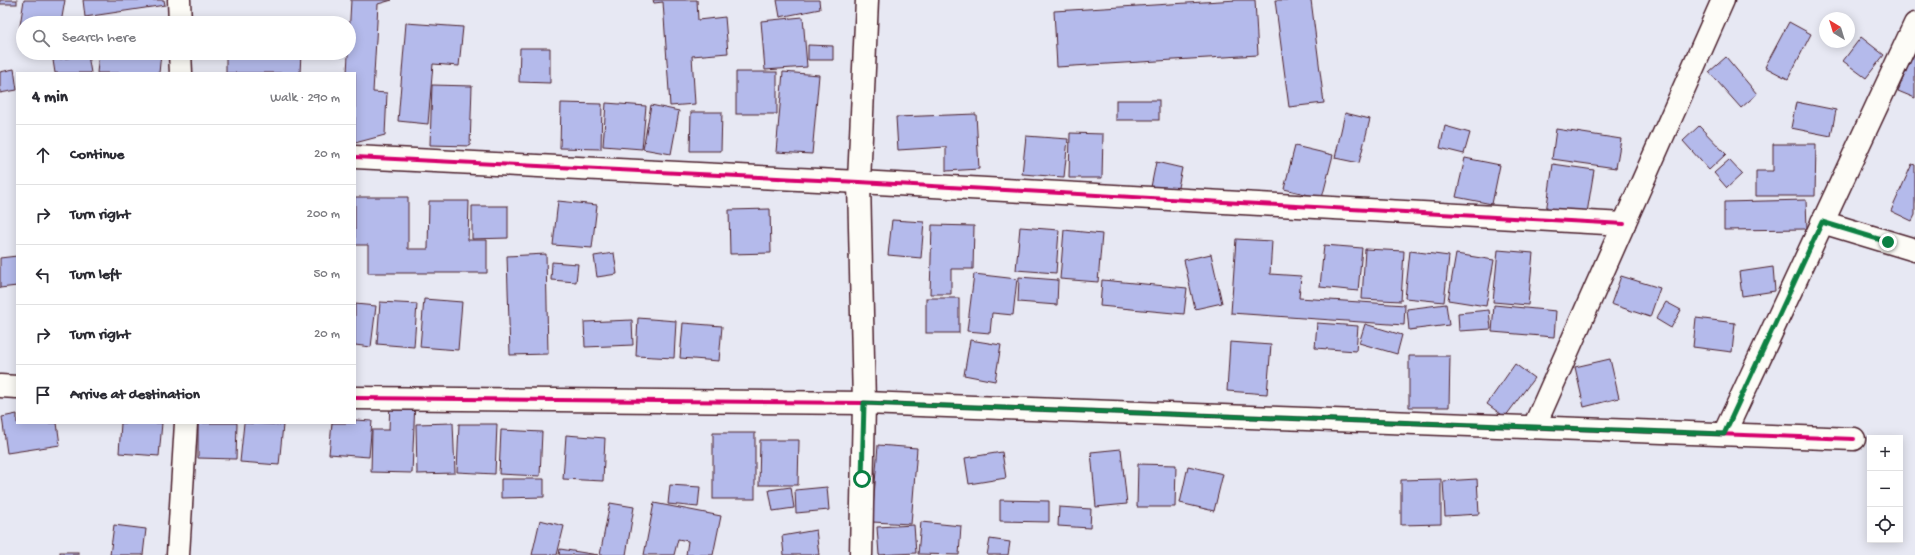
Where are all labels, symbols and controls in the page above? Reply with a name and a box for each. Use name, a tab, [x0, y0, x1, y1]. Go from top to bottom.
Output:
north arrow	[1819, 12, 1855, 48]
search box	[16, 16, 356, 60]
icon: search	[30, 27, 52, 49]
text: Search here	[62, 29, 136, 47]
text: 4 min	[32, 88, 68, 108]
text: Walk · 290 m	[270, 91, 340, 106]
icon: ahead	[32, 144, 54, 166]
text: Continue	[70, 146, 124, 164]
text: 20 m	[314, 147, 340, 162]
icon: right	[32, 204, 54, 226]
text: Turn right	[70, 206, 130, 224]
text: 200 m	[307, 207, 340, 222]
route end	[1879, 233, 1897, 251]
icon: left	[32, 264, 54, 286]
text: Turn left	[70, 266, 121, 284]
text: 50 m	[313, 267, 340, 282]
icon: right	[32, 324, 54, 346]
text: Turn right	[70, 326, 130, 344]
text: 20 m	[314, 327, 340, 342]
icon: arrive	[32, 384, 54, 406]
text: Arrive at destination	[70, 386, 200, 404]
map controls	[1867, 435, 1903, 543]
button: +	[1867, 435, 1903, 471]
route start	[853, 470, 871, 488]
button: −	[1867, 471, 1903, 507]
button: locate	[1867, 507, 1903, 543]

